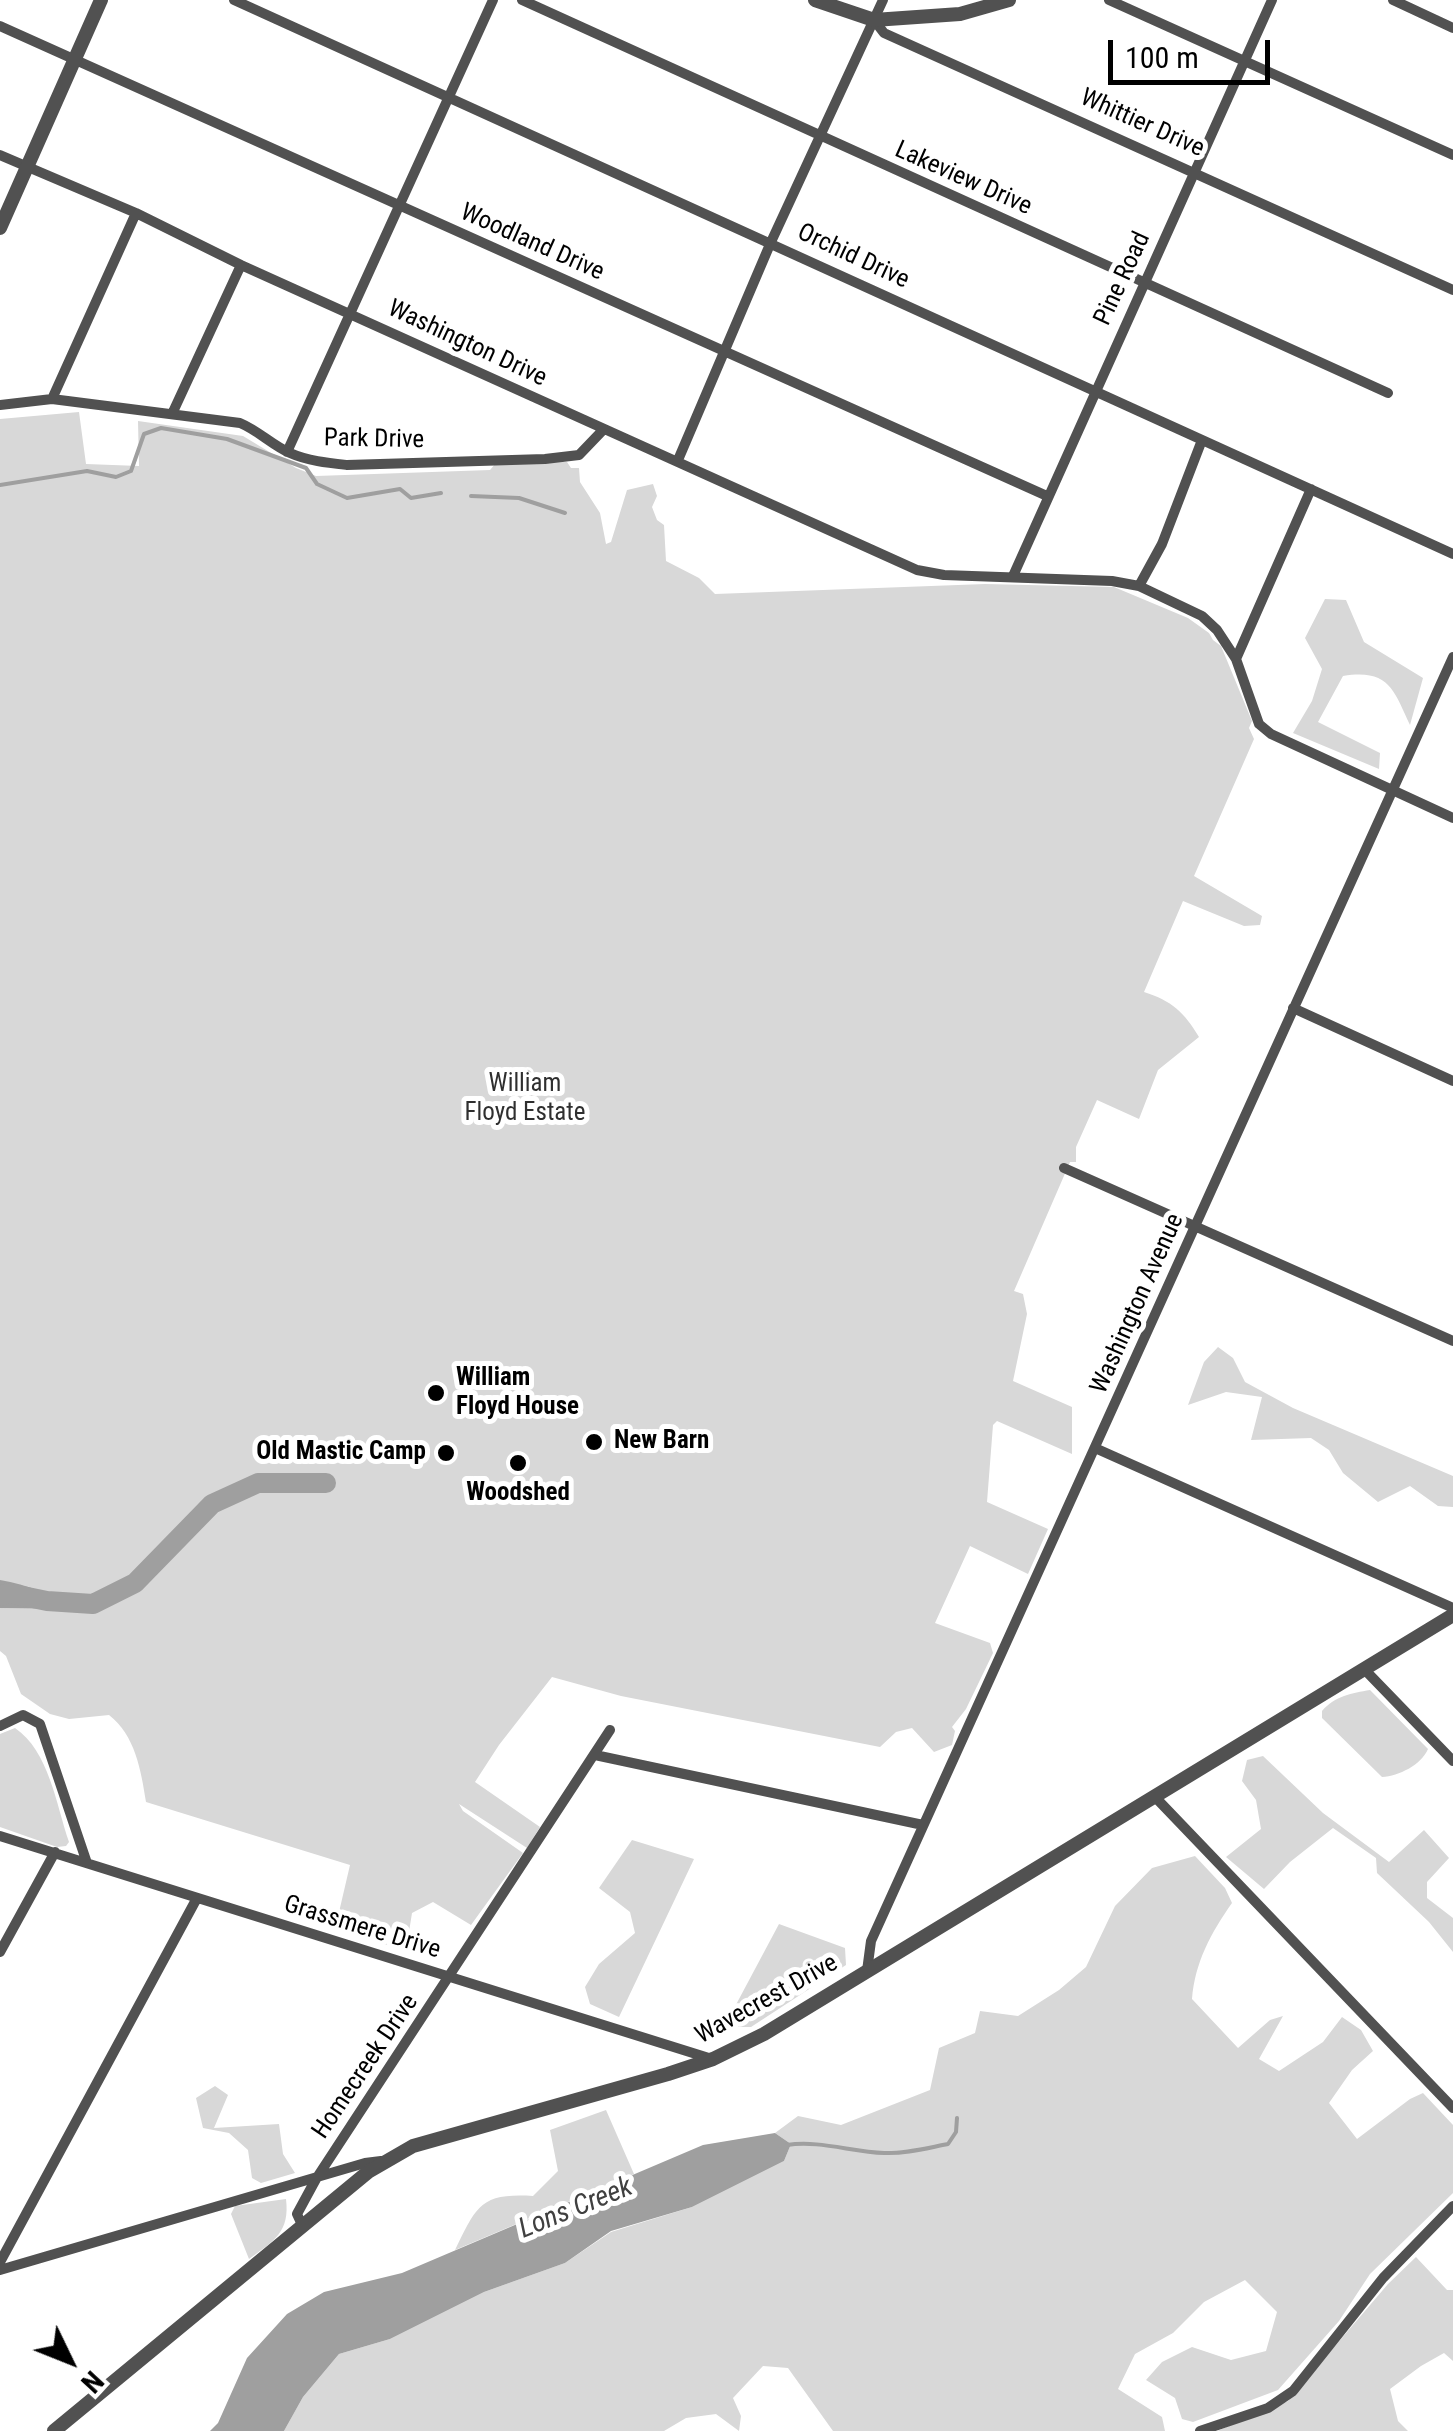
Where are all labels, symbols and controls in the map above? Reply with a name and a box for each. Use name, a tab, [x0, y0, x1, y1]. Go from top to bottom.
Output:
scale bar	[1113, 20, 1276, 82]
text: 100 m	[1125, 40, 1199, 75]
street label: Whittier Drive	[1075, 83, 1209, 165]
street label: Lakeview Drive	[890, 136, 1036, 222]
street label: Woodland Drive	[456, 198, 608, 288]
street label: Orchid Drive	[792, 218, 914, 296]
street label: Pine Road	[1088, 228, 1158, 330]
street label: Washington Drive	[383, 294, 551, 394]
street label: Park Drive	[324, 424, 424, 456]
park label: William Floyd Estate	[465, 1070, 585, 1129]
street label: Washington Avenue	[1085, 1209, 1191, 1399]
place label: William Floyd House	[456, 1364, 579, 1423]
marker: William Floyd House	[425, 1382, 447, 1404]
place label: New Barn	[614, 1427, 709, 1457]
marker: New Barn	[583, 1431, 605, 1453]
place label: Old Mastic Camp	[256, 1438, 426, 1468]
marker: Old Mastic Camp	[435, 1442, 457, 1464]
marker: Woodshed	[507, 1452, 529, 1474]
place label: Woodshed	[466, 1479, 570, 1509]
street label: Grassmere Drive	[280, 1890, 444, 1966]
street label: Wavecrest Drive	[691, 1949, 843, 2051]
street label: Homecreek Drive	[307, 1989, 425, 2145]
water label: Lons Creek	[514, 2171, 638, 2247]
north arrow	[20, 2311, 120, 2411]
text: N	[74, 2364, 110, 2399]

